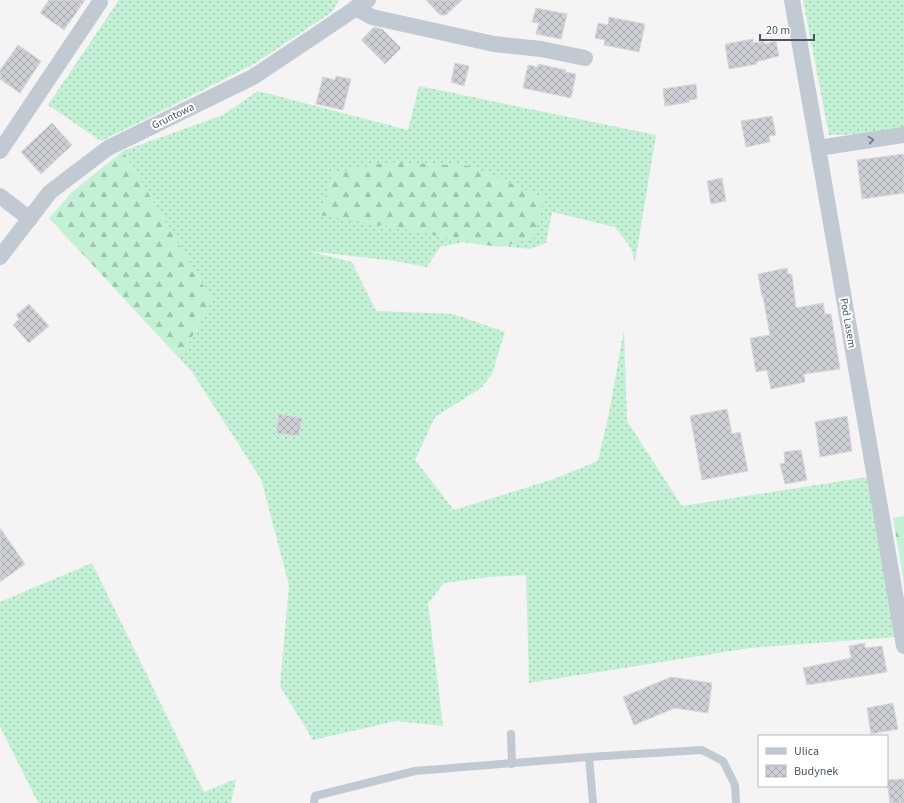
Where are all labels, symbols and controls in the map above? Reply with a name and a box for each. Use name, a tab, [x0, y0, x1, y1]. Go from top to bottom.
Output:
scale bar	[760, 16, 814, 42]
text: 20 m	[766, 22, 790, 39]
street label: Gruntowa	[149, 99, 197, 133]
one-way arrow	[868, 136, 874, 145]
street label: Pod Lasem	[836, 297, 860, 349]
legend	[758, 735, 888, 787]
text: Ulica	[794, 743, 819, 760]
text: Budynek	[794, 763, 838, 780]

